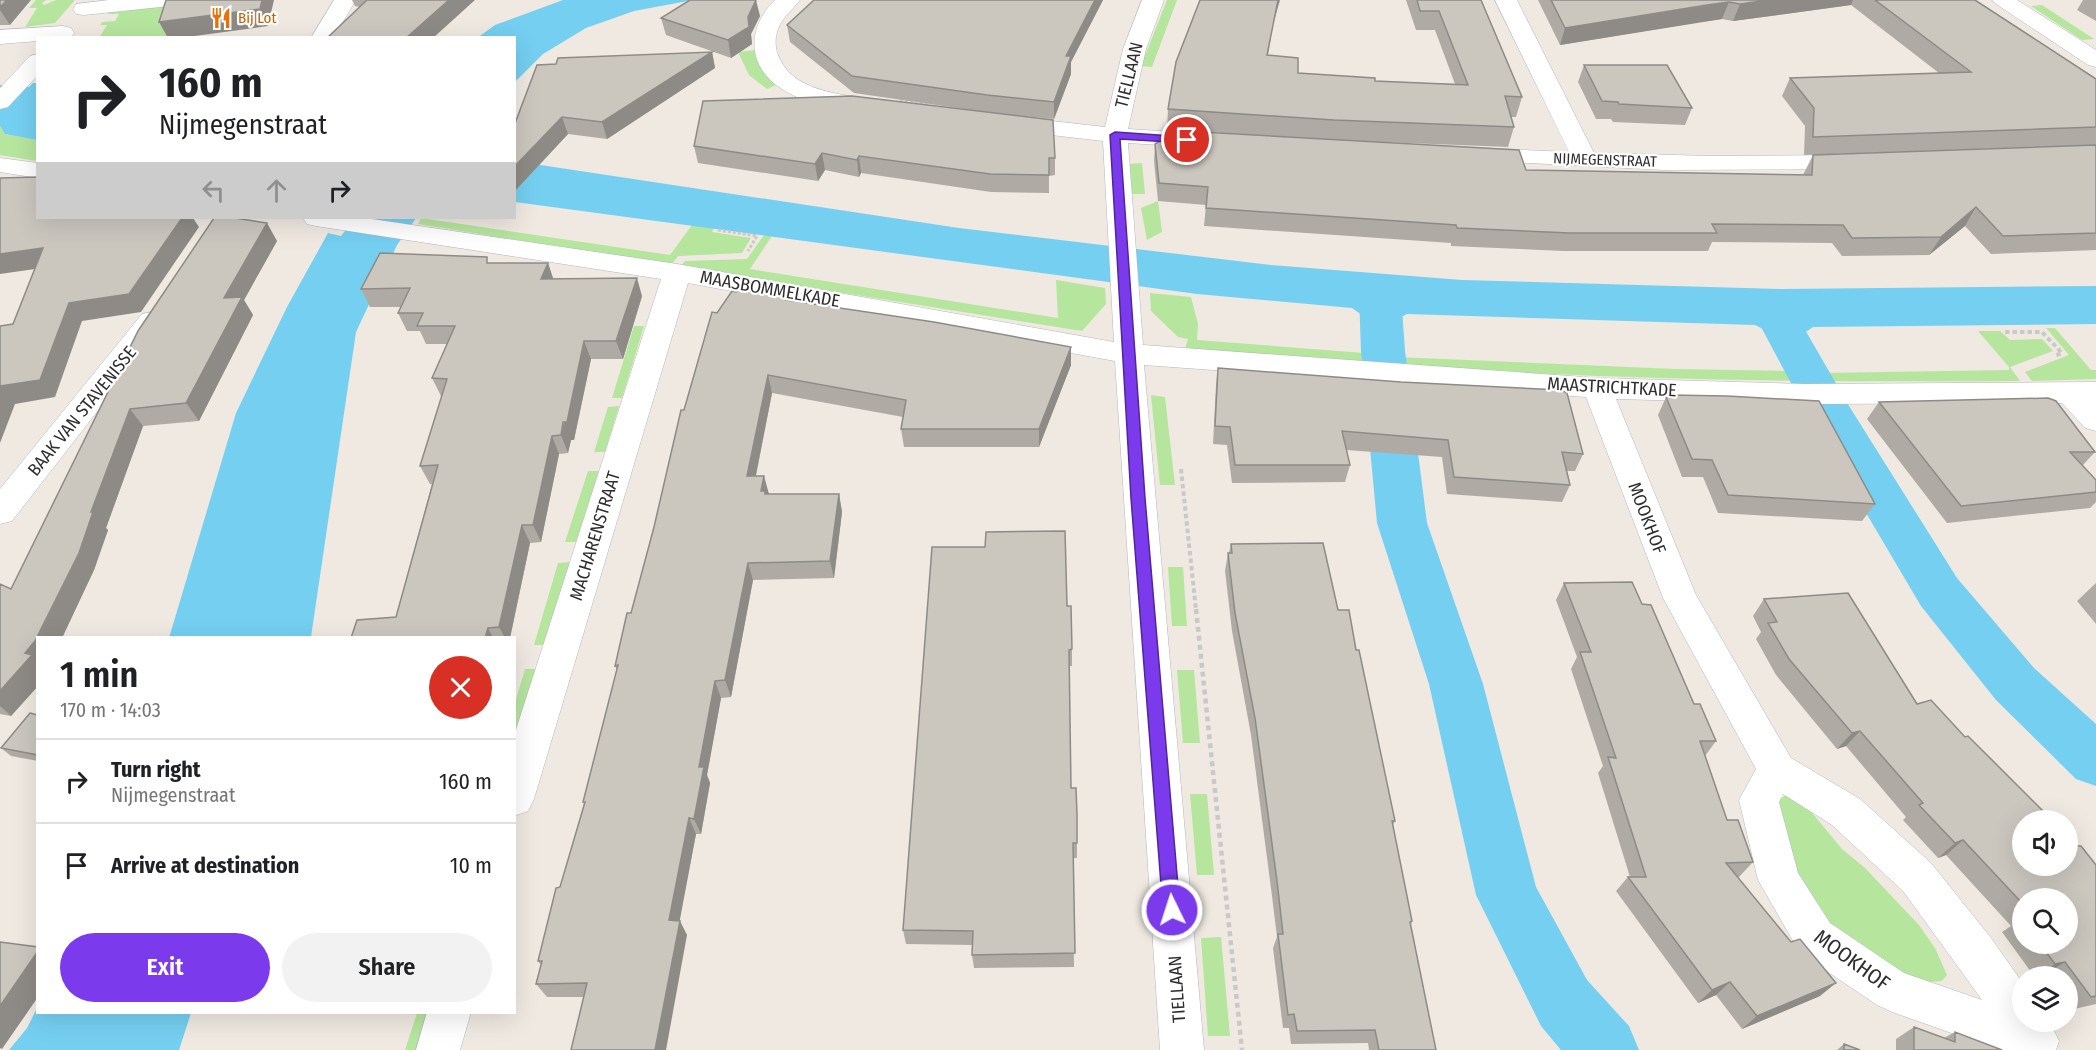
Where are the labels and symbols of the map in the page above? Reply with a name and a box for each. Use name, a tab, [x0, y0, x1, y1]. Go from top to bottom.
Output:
restaurant icon: Bij Lot	[209, 6, 233, 30]
place label: Bij Lot	[238, 9, 276, 27]
street label: TIELLAAN	[1110, 40, 1148, 110]
pin	[1161, 114, 1212, 165]
street label: NIJMEGENSTRAAT	[1553, 149, 1657, 171]
street label: MAASBOMMELKADE	[698, 266, 842, 312]
street label: BAAK VAN STAVENISSE	[23, 342, 141, 480]
street label: MAASTRICHTKADE	[1547, 373, 1677, 401]
street label: MACHARENSTRAAT	[565, 468, 625, 603]
street label: MOOKHOF	[1623, 479, 1671, 557]
position arrow	[1140, 878, 1204, 942]
street label: MOOKHOF	[1809, 924, 1895, 996]
street label: TIELLAAN	[1164, 955, 1190, 1023]

